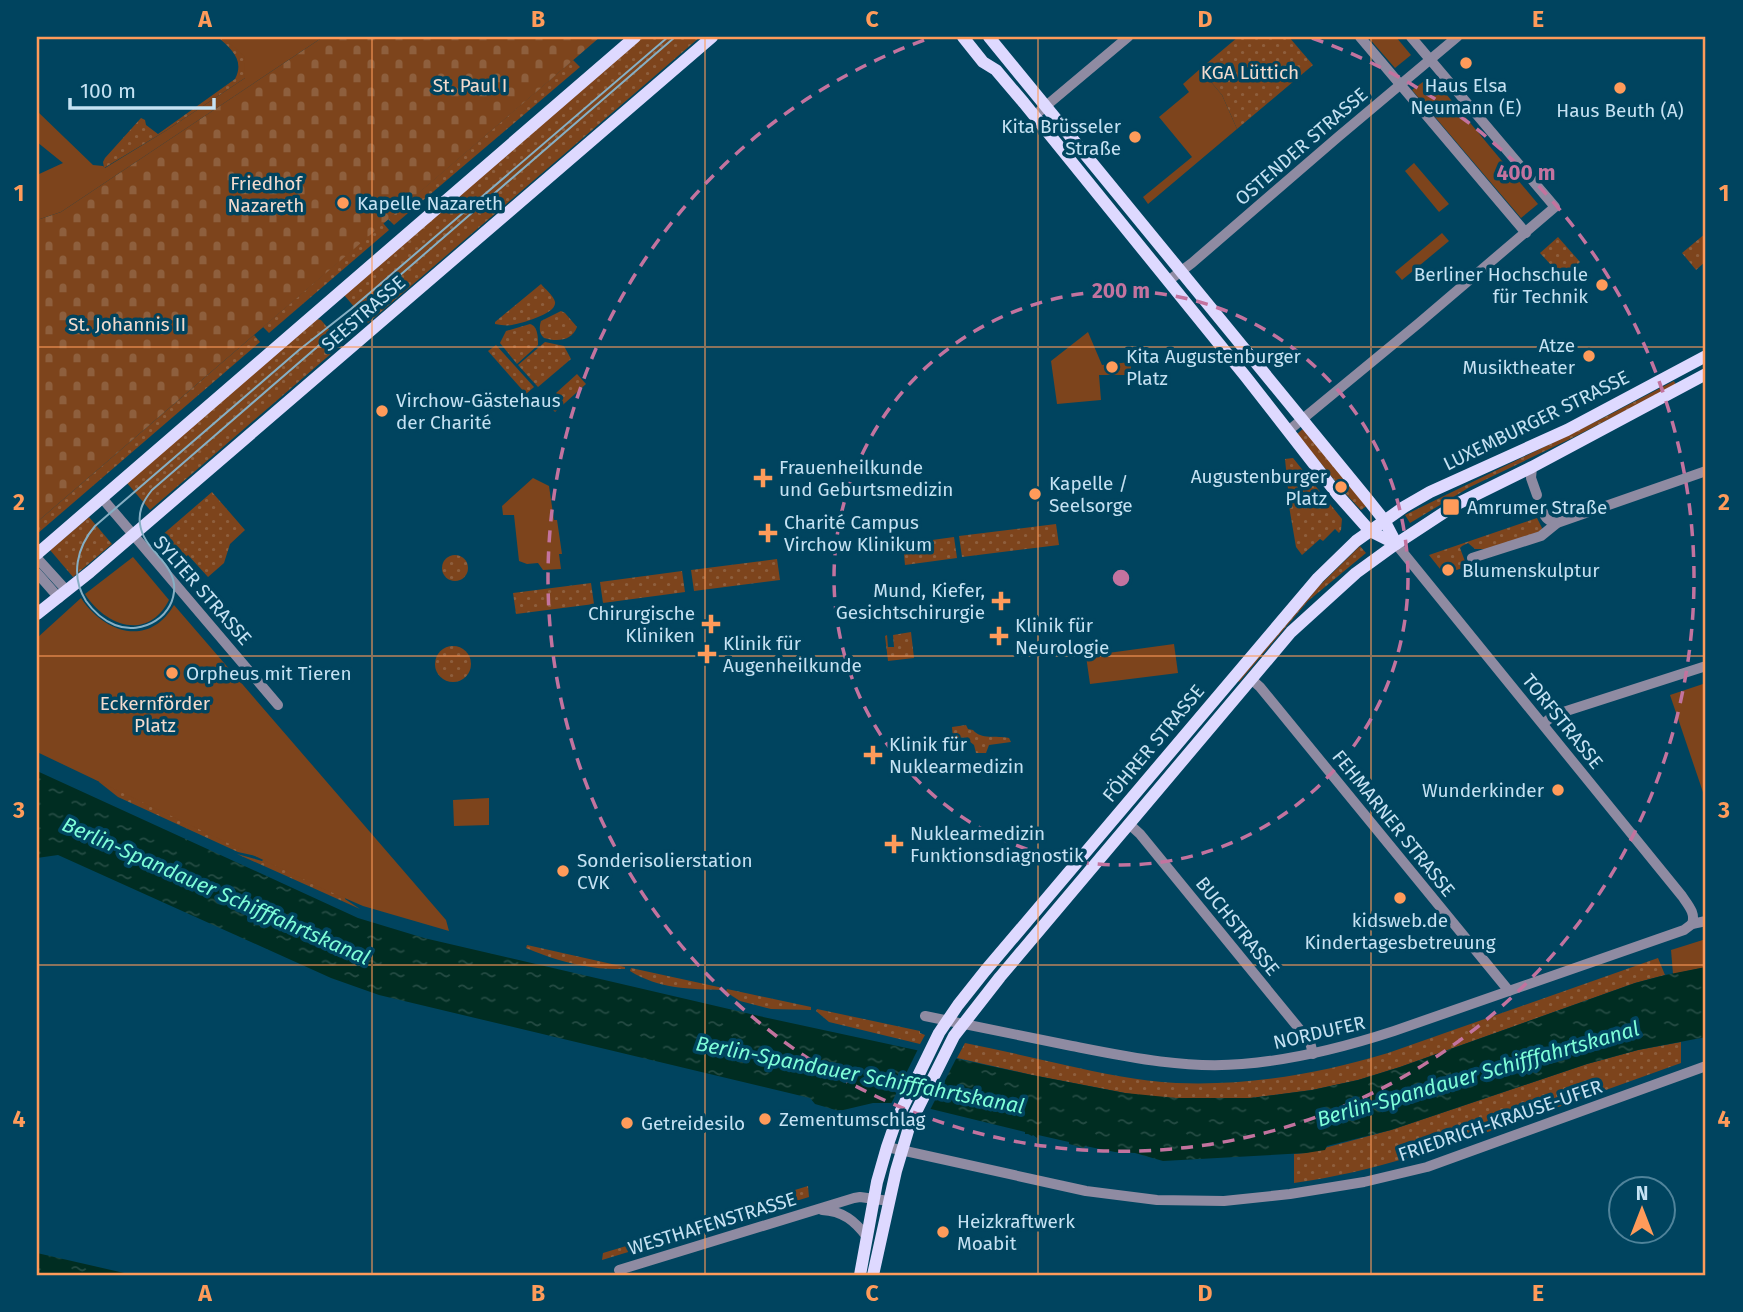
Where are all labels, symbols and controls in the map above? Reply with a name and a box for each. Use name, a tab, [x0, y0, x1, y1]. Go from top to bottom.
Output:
text: A	[197, 5, 212, 33]
text: B	[531, 5, 545, 33]
text: C	[865, 5, 879, 33]
text: D	[1198, 5, 1213, 33]
text: E	[1532, 5, 1544, 33]
marker: Haus Elsa Neumann (E)	[1458, 55, 1474, 71]
park label: KGA Lüttich	[1201, 61, 1299, 84]
scale bar	[70, 66, 214, 110]
park label: St. Paul I	[433, 74, 507, 97]
place label: Haus Elsa Neumann (E)	[1411, 74, 1521, 119]
text: 100 m	[80, 78, 136, 104]
marker: Haus Beuth (A)	[1612, 80, 1628, 96]
street label: OSTENDER STRASSE	[1230, 83, 1372, 210]
place label: Haus Beuth (A)	[1556, 99, 1684, 122]
place label: Kita Brüsseler Straße	[1001, 115, 1122, 160]
marker: Kita Brüsseler Straße	[1127, 129, 1143, 145]
text: 400 m	[1496, 160, 1556, 186]
park label: Friedhof Nazareth	[228, 172, 304, 217]
text: 1	[14, 179, 24, 207]
text: 1	[1719, 179, 1729, 207]
place label: Kapelle Nazareth	[357, 192, 503, 215]
marker: Kapelle Nazareth	[335, 195, 351, 211]
place label: Berliner Hochschule für Technik	[1414, 263, 1588, 308]
street label: SEESTRASSE	[317, 271, 410, 356]
marker: Berliner Hochschule für Technik	[1594, 277, 1610, 293]
text: 200 m	[1092, 278, 1150, 304]
park label: St. Johannis II	[68, 313, 186, 336]
place label: Atze Musiktheater	[1462, 334, 1576, 379]
place label: Kita Augustenburger Platz	[1126, 345, 1302, 390]
marker: Atze Musiktheater	[1581, 348, 1597, 364]
marker: Kita Augustenburger Platz	[1104, 359, 1120, 375]
street label: LUXEMBURGER STRASSE	[1440, 365, 1633, 475]
place label: Virchow-Gästehaus der Charité	[396, 389, 561, 434]
marker: Virchow-Gästehaus der Charité	[374, 403, 390, 419]
place label: Frauenheilkunde und Geburtsmedizin	[779, 456, 954, 501]
place label: Augustenburger Platz	[1191, 465, 1328, 510]
marker: Frauenheilkunde und Geburtsmedizin	[753, 468, 773, 488]
place label: Kapelle / Seelsorge	[1049, 472, 1133, 517]
marker: Augustenburger Platz	[1333, 479, 1349, 495]
marker: Kapelle / Seelsorge	[1027, 486, 1043, 502]
text: 2	[13, 488, 25, 516]
text: 2	[1718, 488, 1730, 516]
place label: Amrumer Straße	[1467, 496, 1607, 519]
marker: Amrumer Straße	[1441, 497, 1461, 517]
place label: Charité Campus Virchow Klinikum	[784, 511, 932, 556]
marker: Charité Campus Virchow Klinikum	[758, 523, 778, 543]
street label: SYLTER STRASSE	[149, 531, 256, 650]
place label: Blumenskulptur	[1462, 559, 1600, 582]
marker: Blumenskulptur	[1440, 562, 1456, 578]
centre of rings	[1109, 566, 1133, 590]
place label: Mund, Kiefer, Gesichtschirurgie	[836, 579, 985, 624]
marker: Mund, Kiefer, Gesichtschirurgie	[991, 591, 1011, 611]
place label: Chirurgische Kliniken	[588, 602, 695, 647]
marker: Chirurgische Kliniken	[701, 614, 721, 634]
place label: Klinik für Neurologie	[1015, 614, 1109, 659]
marker: Klinik für Neurologie	[989, 626, 1009, 646]
place label: Klinik für Augenheilkunde	[723, 632, 862, 677]
marker: Klinik für Augenheilkunde	[697, 644, 717, 664]
place label: Orpheus mit Tieren	[186, 662, 352, 685]
marker: Orpheus mit Tieren	[164, 665, 180, 681]
street label: TORFSTRASSE	[1517, 669, 1608, 773]
street label: FÖHRER STRASSE	[1098, 680, 1209, 807]
park label: Eckernförder Platz	[100, 692, 211, 737]
place label: Klinik für Nuklearmedizin	[889, 733, 1024, 778]
marker: Klinik für Nuklearmedizin	[863, 745, 883, 765]
street label: FEHMARNER STRASSE	[1327, 745, 1460, 901]
place label: Wunderkinder	[1422, 779, 1545, 802]
marker: Wunderkinder	[1550, 782, 1566, 798]
text: 3	[12, 796, 25, 824]
text: 3	[1717, 796, 1730, 824]
water label: Berlin-Spandauer Schifffahrtskanal	[58, 811, 374, 971]
place label: Nuklearmedizin Funktionsdiagnostik	[910, 822, 1084, 867]
marker: Nuklearmedizin Funktionsdiagnostik	[884, 834, 904, 854]
place label: Sonderisolierstation CVK	[577, 849, 753, 894]
marker: Sonderisolierstation CVK	[555, 863, 571, 879]
street label: BUCHSTRASSE	[1191, 872, 1284, 980]
marker: kidsweb.de Kindertagesbetreuung	[1392, 890, 1408, 906]
place label: kidsweb.de Kindertagesbetreuung	[1304, 909, 1496, 954]
street label: NORDUFER	[1271, 1011, 1368, 1054]
water label: Berlin-Spandauer Schifffahrtskanal	[1314, 1015, 1642, 1133]
water label: Berlin-Spandauer Schifffahrtskanal	[694, 1030, 1026, 1120]
street label: FRIEDRICH-KRAUSE-UFER	[1395, 1075, 1606, 1166]
text: 4	[13, 1105, 26, 1133]
text: 4	[1718, 1105, 1731, 1133]
place label: Zementumschlag	[779, 1108, 926, 1131]
marker: Zementumschlag	[757, 1111, 773, 1127]
place label: Getreidesilo	[641, 1112, 745, 1135]
marker: Getreidesilo	[619, 1115, 635, 1131]
north arrow	[1606, 1176, 1676, 1246]
text: N	[1636, 1182, 1648, 1205]
street label: WESTHAFENSTRASSE	[625, 1187, 799, 1260]
place label: Heizkraftwerk Moabit	[957, 1210, 1075, 1255]
marker: Heizkraftwerk Moabit	[935, 1224, 951, 1240]
text: A	[197, 1279, 212, 1307]
text: B	[531, 1279, 545, 1307]
text: C	[865, 1279, 879, 1307]
text: D	[1198, 1279, 1213, 1307]
text: E	[1532, 1279, 1544, 1307]

